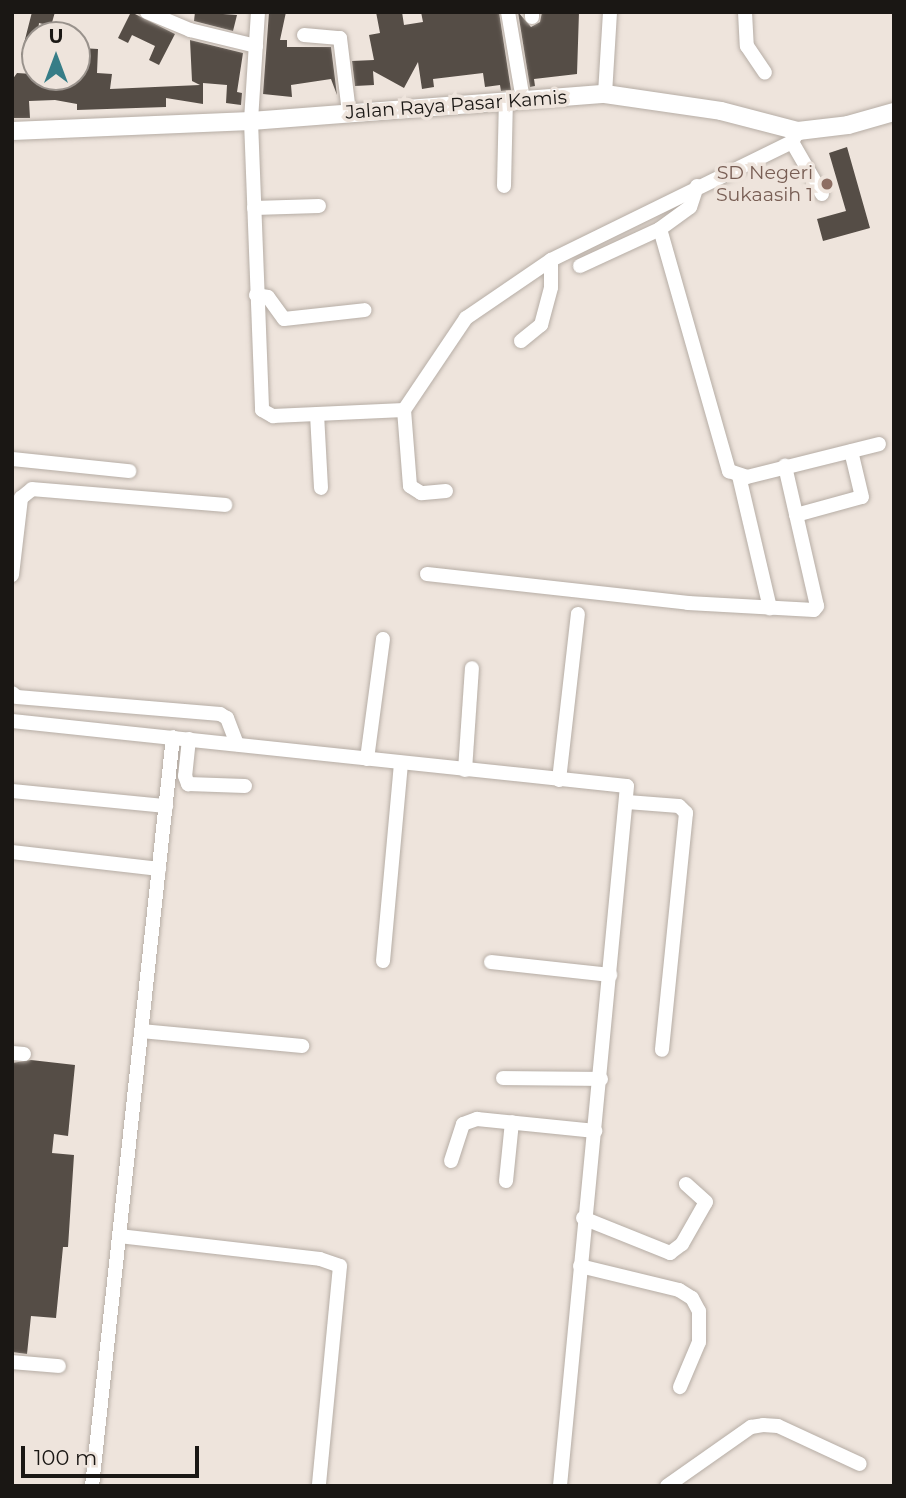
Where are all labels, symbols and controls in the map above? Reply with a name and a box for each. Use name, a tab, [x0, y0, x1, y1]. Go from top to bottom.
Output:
north arrow	[21, 21, 91, 91]
text: U	[49, 25, 63, 48]
street label: Jalan Raya Pasar Kamis	[344, 86, 568, 124]
place label: SD Negeri Sukaasih 1	[716, 162, 813, 206]
marker: SD Negeri Sukaasih 1	[819, 176, 835, 192]
scale bar	[24, 1432, 203, 1476]
text: 100 m	[34, 1445, 97, 1470]

